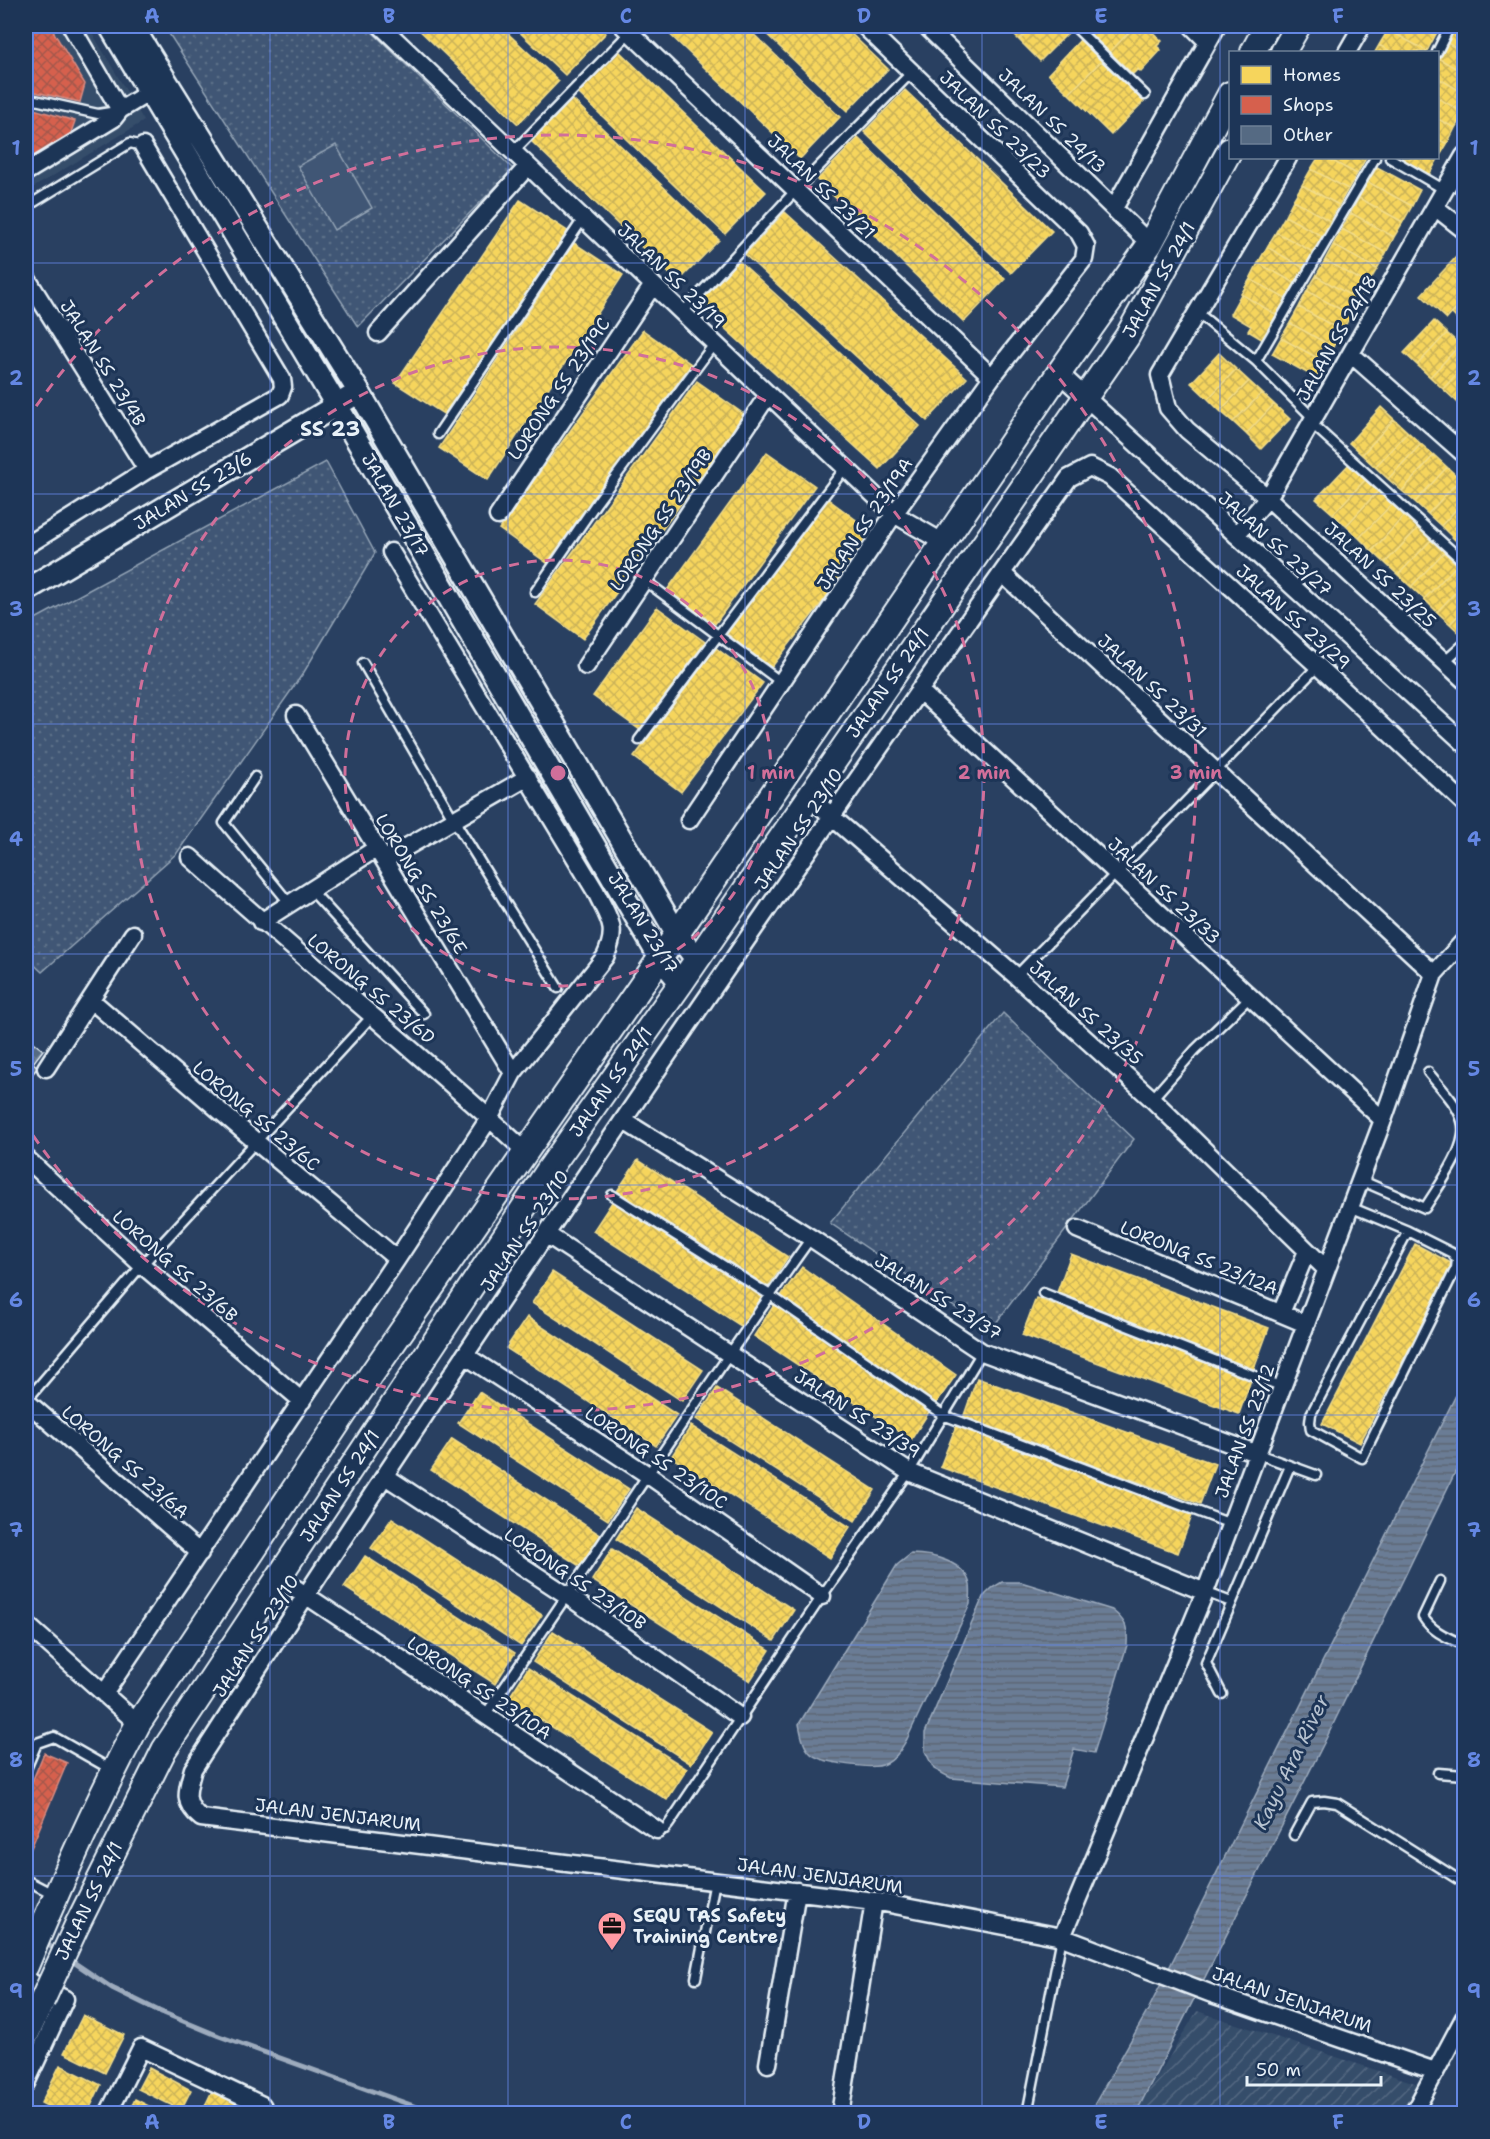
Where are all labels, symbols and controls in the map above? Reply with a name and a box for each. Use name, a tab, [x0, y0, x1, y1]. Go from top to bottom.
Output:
text: A	[144, 3, 160, 29]
text: B	[383, 3, 395, 29]
text: C	[620, 3, 632, 29]
text: D	[857, 3, 871, 29]
text: E	[1094, 3, 1108, 29]
text: F	[1332, 3, 1344, 29]
legend	[1229, 51, 1439, 159]
street label: JALAN SS 24/13	[993, 63, 1111, 179]
text: Homes	[1283, 63, 1341, 87]
street label: JALAN SS 23/23	[934, 66, 1056, 184]
text: Shops	[1283, 93, 1334, 117]
text: Other	[1283, 123, 1333, 147]
street label: JALAN SS 23/21	[762, 129, 880, 245]
text: 1	[11, 135, 21, 161]
text: 1	[1469, 135, 1479, 161]
street label: JALAN SS 23/19	[612, 218, 730, 334]
street label: JALAN SS 24/1	[1117, 218, 1201, 342]
street label: JALAN SS 24/18	[1291, 271, 1383, 405]
street label: JALAN SS 23/4B	[55, 295, 151, 431]
street label: LORONG SS 23/19C	[502, 313, 616, 465]
text: 2	[9, 365, 23, 391]
text: 2	[1467, 365, 1481, 391]
district label: SS 23	[300, 415, 360, 443]
street label: LORONG SS 23/19B	[604, 444, 718, 596]
street label: JALAN SS 23/6	[129, 446, 257, 536]
street label: JALAN 23/17	[356, 449, 434, 561]
street label: JALAN SS 23/19A	[812, 453, 918, 595]
street label: JALAN SS 23/27	[1213, 486, 1337, 602]
street label: JALAN SS 23/25	[1319, 517, 1441, 633]
street label: JALAN SS 23/29	[1231, 559, 1355, 675]
text: 3	[9, 596, 23, 622]
text: 3	[1467, 596, 1481, 622]
street label: JALAN SS 24/1	[841, 623, 935, 743]
street label: JALAN SS 23/31	[1092, 629, 1212, 743]
text: 1 min	[747, 761, 795, 785]
text: 2 min	[958, 761, 1010, 785]
text: 3 min	[1170, 761, 1222, 785]
centre of rings	[548, 763, 568, 783]
street label: JALAN SS 23/10	[749, 764, 849, 894]
street label: LORONG SS 23/6E	[370, 809, 472, 959]
text: 4	[9, 826, 23, 852]
text: 4	[1467, 826, 1481, 852]
street label: JALAN SS 23/33	[1102, 832, 1226, 950]
street label: JALAN 23/17	[602, 868, 684, 978]
street label: LORONG SS 23/6D	[302, 928, 440, 1050]
street label: JALAN SS 23/35	[1024, 956, 1148, 1070]
street label: JALAN SS 24/1	[564, 1022, 658, 1142]
text: 5	[10, 1056, 22, 1082]
street label: LORONG SS 23/6C	[187, 1056, 325, 1176]
text: 5	[1468, 1056, 1480, 1082]
street label: JALAN SS 23/10	[475, 1166, 575, 1296]
street label: LORONG SS 23/6B	[107, 1205, 243, 1327]
street label: LORONG SS 23/12A	[1117, 1215, 1281, 1301]
street label: JALAN SS 23/37	[870, 1248, 1006, 1346]
text: 6	[9, 1287, 23, 1313]
text: 6	[1467, 1287, 1481, 1313]
street label: JALAN SS 23/12	[1210, 1361, 1280, 1501]
street label: JALAN SS 23/39	[789, 1364, 925, 1464]
street label: LORONG SS 23/6A	[56, 1400, 194, 1524]
street label: LORONG SS 23/10C	[580, 1401, 732, 1515]
street label: JALAN SS 24/1	[295, 1425, 385, 1547]
text: 7	[9, 1517, 23, 1543]
text: 7	[1467, 1517, 1481, 1543]
street label: LORONG SS 23/10B	[499, 1522, 651, 1636]
street label: JALAN SS 23/10	[207, 1570, 305, 1702]
street label: LORONG SS 23/10A	[402, 1631, 556, 1745]
water label: Kayu Ara River	[1247, 1690, 1335, 1834]
text: 8	[9, 1747, 23, 1773]
text: 8	[1467, 1747, 1481, 1773]
street label: JALAN JENJARUM	[253, 1793, 423, 1837]
street label: JALAN SS 24/1	[50, 1838, 128, 1964]
street label: JALAN JENJARUM	[735, 1852, 905, 1900]
place label: SEQU TAS Safety Training Centre	[633, 1904, 786, 1949]
office icon: SEQU TAS Safety Training Centre	[596, 1910, 628, 1952]
street label: JALAN JENJARUM	[1209, 1961, 1375, 2039]
text: 9	[9, 1978, 23, 2004]
text: 9	[1467, 1978, 1481, 2004]
scale bar	[1247, 2049, 1380, 2087]
text: 50 m	[1256, 2058, 1301, 2082]
text: A	[144, 2109, 160, 2135]
text: B	[383, 2109, 395, 2135]
text: C	[620, 2109, 632, 2135]
text: D	[857, 2109, 871, 2135]
text: E	[1094, 2109, 1108, 2135]
text: F	[1332, 2109, 1344, 2135]

